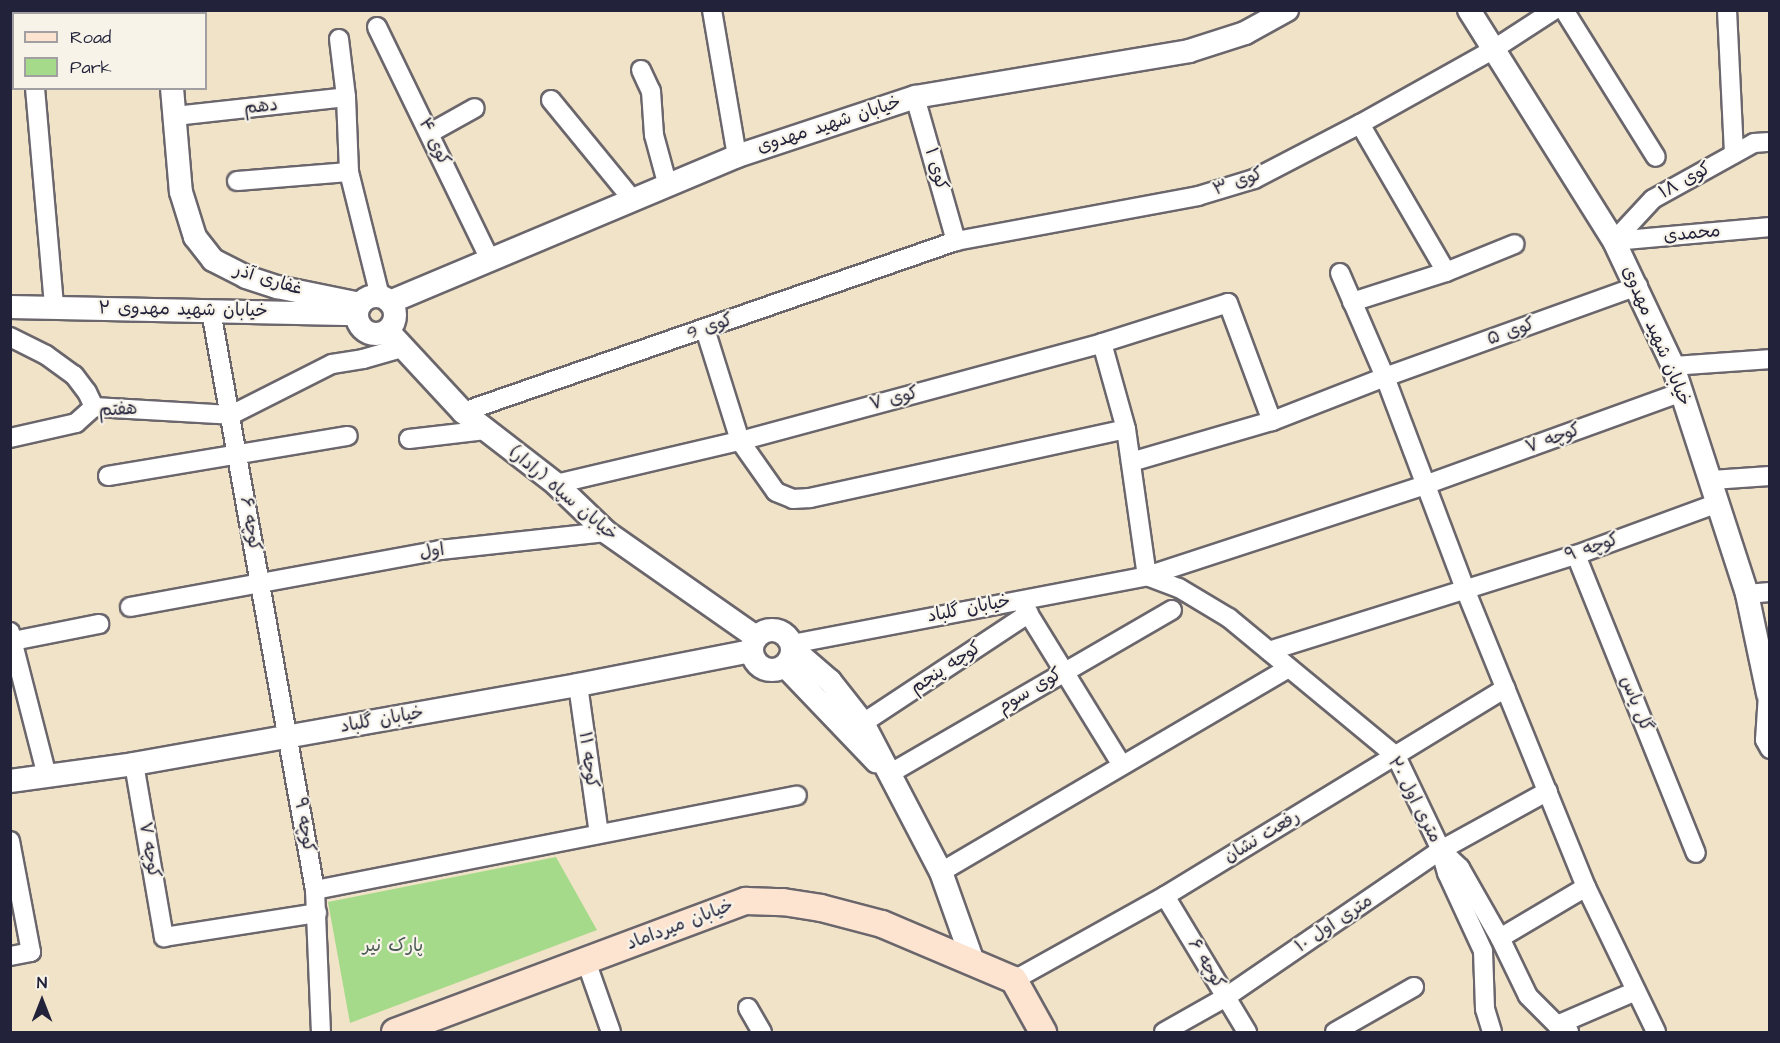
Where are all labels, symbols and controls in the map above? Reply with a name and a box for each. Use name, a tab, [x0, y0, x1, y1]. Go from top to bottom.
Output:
legend	[12, 12, 207, 90]
text: Road	[70, 25, 111, 50]
text: Park	[70, 55, 112, 80]
street label: خیابان شهید مهدوی	[754, 92, 904, 158]
street label: دهم	[243, 94, 279, 120]
street label: کوی ۴	[413, 115, 455, 169]
street label: کوی ۱	[920, 145, 952, 193]
street label: کوی ۱۸	[1655, 158, 1715, 204]
street label: کوی ۳	[1210, 163, 1266, 201]
street label: محمدی	[1663, 221, 1721, 247]
street label: غفاری آذر	[231, 259, 305, 301]
street label: خیابان شهید مهدوی	[1617, 263, 1695, 409]
street label: خیابان شهید مهدوی ۲	[98, 298, 268, 322]
street label: کوی 9	[684, 309, 736, 345]
street label: کوی ۵	[1484, 313, 1538, 351]
street label: کوی ۷	[867, 382, 921, 416]
street label: هفتم	[98, 398, 138, 422]
street label: کوچه ۷	[1523, 419, 1583, 459]
street label: خیابان سپاه (رادار)	[504, 442, 622, 546]
street label: کوچه ۶	[235, 495, 265, 553]
street label: کوچه ۹	[1562, 529, 1622, 567]
street label: اول	[418, 539, 446, 565]
street label: خیابان گلباد	[926, 590, 1012, 628]
street label: کوچه پنجم	[907, 637, 985, 699]
street label: کوی سوم	[994, 663, 1066, 719]
street label: گل یاس	[1615, 673, 1657, 735]
street label: خیابان گلباد	[339, 702, 425, 738]
street label: کوچه ۱۱	[573, 730, 603, 790]
street label: ۲۰ متری اول	[1382, 753, 1446, 847]
street label: کوچه ۹	[289, 796, 319, 854]
street label: رفعت نشان	[1220, 806, 1304, 868]
street label: کوچه ۷	[133, 820, 165, 880]
street label: ۱۰ متری اول	[1291, 890, 1377, 958]
street label: خیابان میرداماد	[624, 895, 736, 955]
park label: پارک نیر	[363, 935, 423, 957]
street label: کوچه ۶	[1183, 935, 1229, 993]
north arrow	[12, 971, 72, 1031]
text: N	[37, 972, 47, 994]

